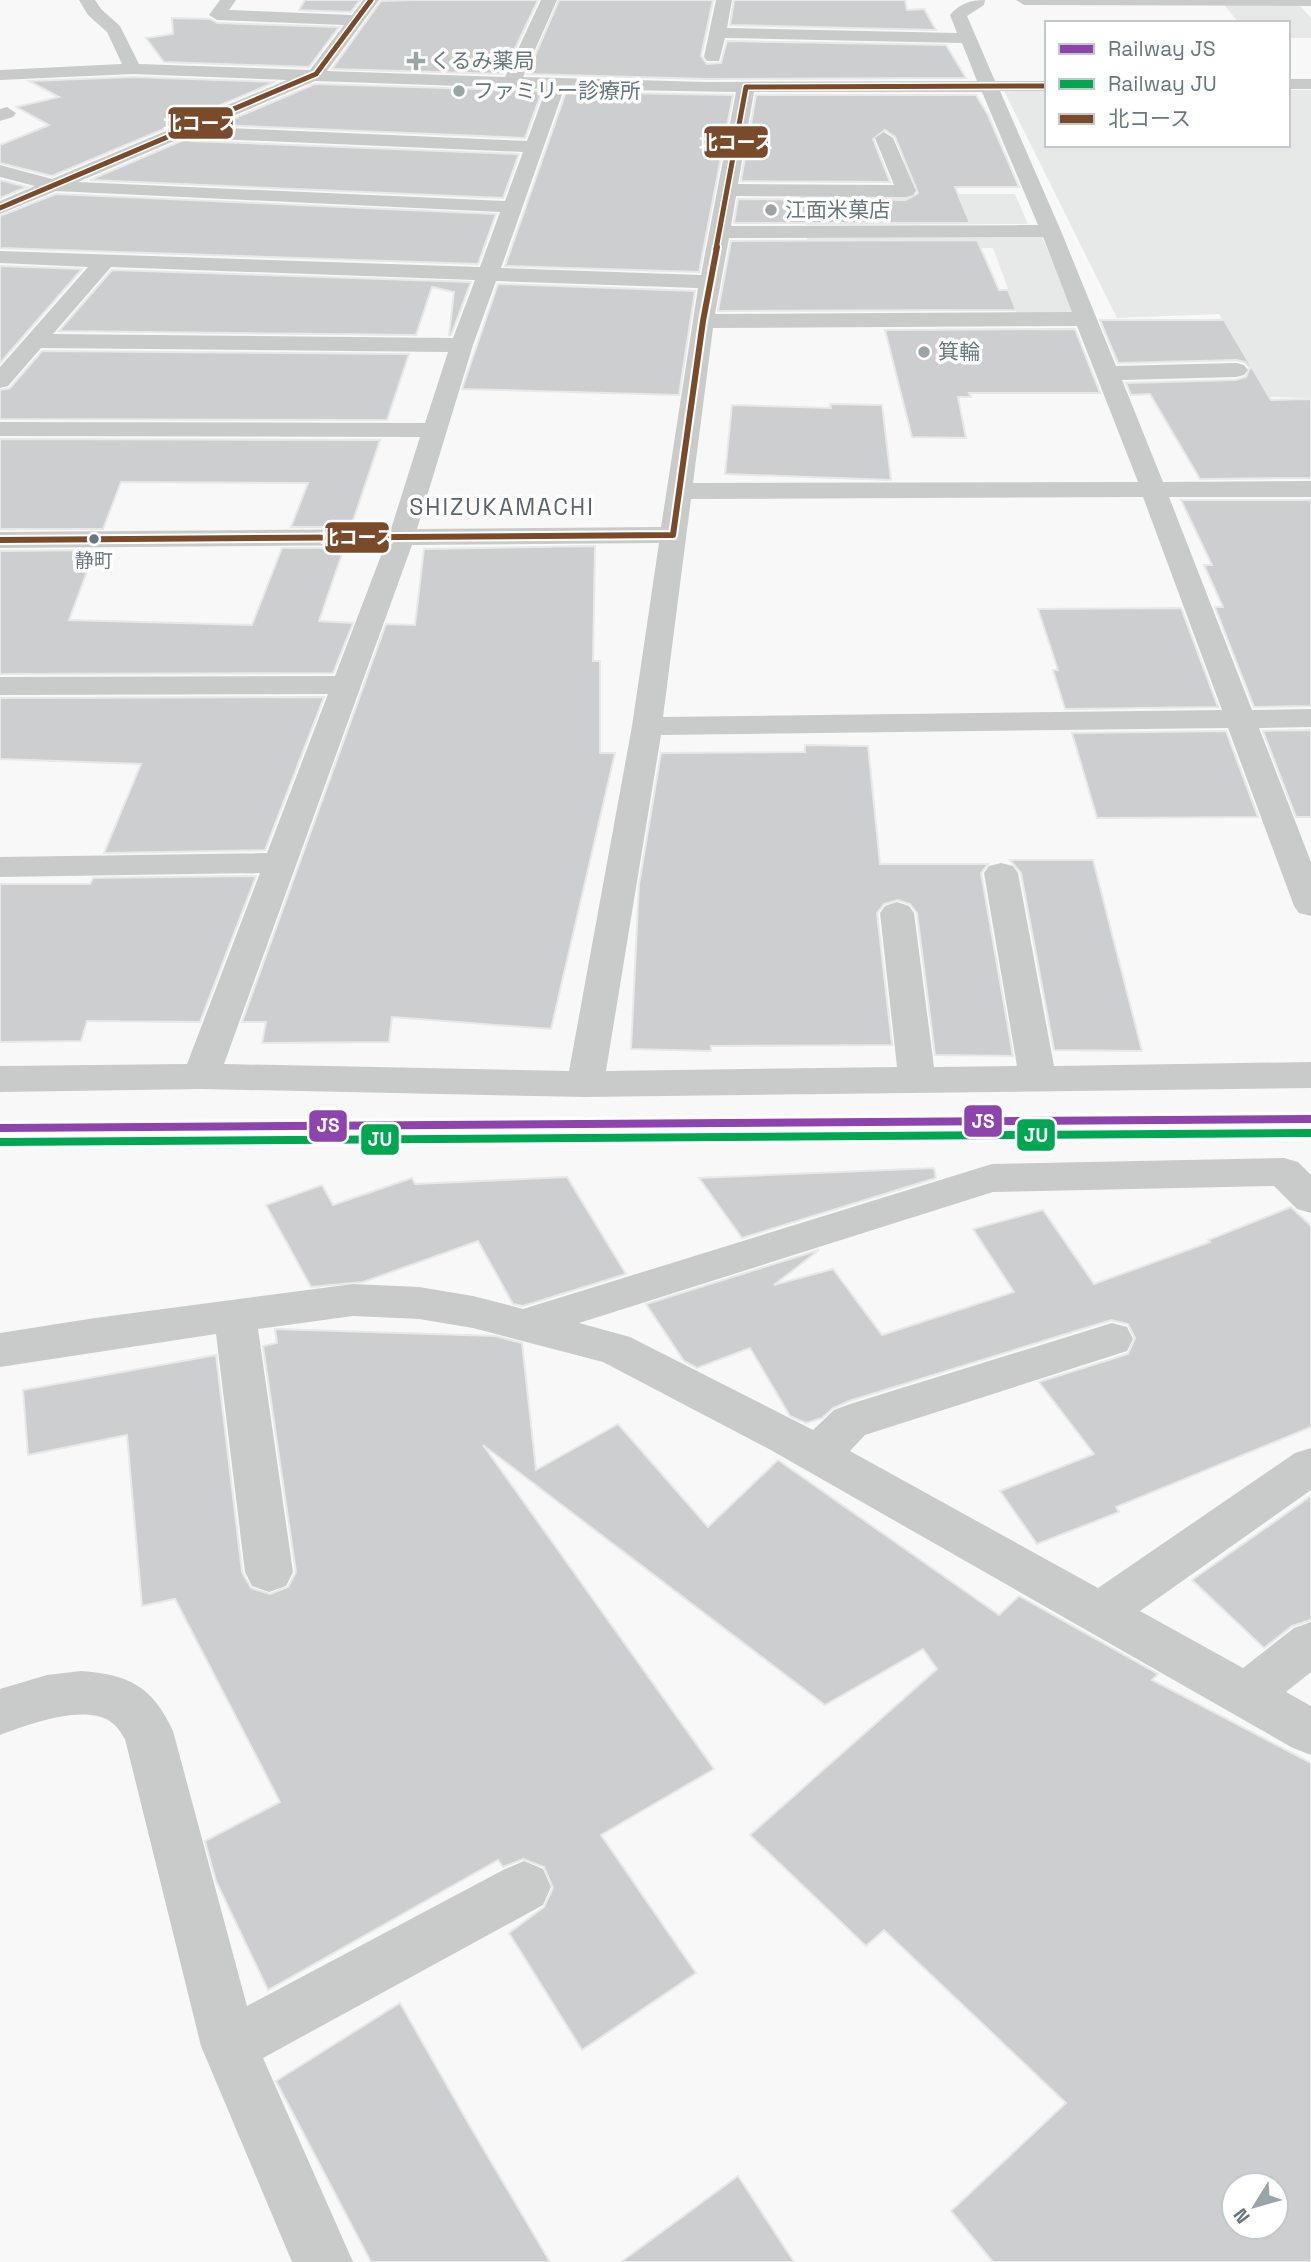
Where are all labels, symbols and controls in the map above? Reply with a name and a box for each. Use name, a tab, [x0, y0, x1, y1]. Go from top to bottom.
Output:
legend	[1045, 21, 1290, 147]
text: Railway JS	[1108, 35, 1216, 62]
place label: くるみ薬局	[430, 47, 535, 74]
marker: くるみ薬局	[408, 53, 424, 69]
text: Railway JU	[1108, 70, 1217, 97]
place label: ファミリー診療所	[473, 77, 641, 104]
marker: ファミリー診療所	[451, 83, 467, 99]
text: 北コース	[1108, 105, 1191, 132]
line badge: 北コース	[167, 106, 234, 140]
text: 北コース	[162, 111, 238, 136]
line badge: 北コース	[703, 125, 769, 159]
text: 北コース	[698, 130, 774, 155]
place label: 江面米菓店	[785, 196, 890, 223]
marker: 江面米菓店	[763, 202, 779, 218]
place label: 箕輪	[938, 338, 980, 365]
marker: 箕輪	[916, 344, 932, 360]
district label: SHIZUKAMACHI	[409, 492, 595, 522]
line badge: 北コース	[324, 521, 390, 554]
text: 北コース	[319, 525, 395, 550]
marker: 静町	[87, 532, 101, 546]
place label: 静町	[75, 548, 113, 573]
line badge: JS	[963, 1104, 1003, 1138]
line badge: JS	[308, 1109, 348, 1143]
text: JS	[971, 1109, 995, 1134]
text: JS	[316, 1113, 340, 1138]
line badge: JU	[1016, 1118, 1056, 1152]
line badge: JU	[360, 1123, 400, 1156]
text: JU	[1024, 1123, 1048, 1148]
text: JU	[368, 1127, 392, 1152]
north arrow	[1220, 2171, 1290, 2241]
text: N	[1228, 2203, 1256, 2229]

